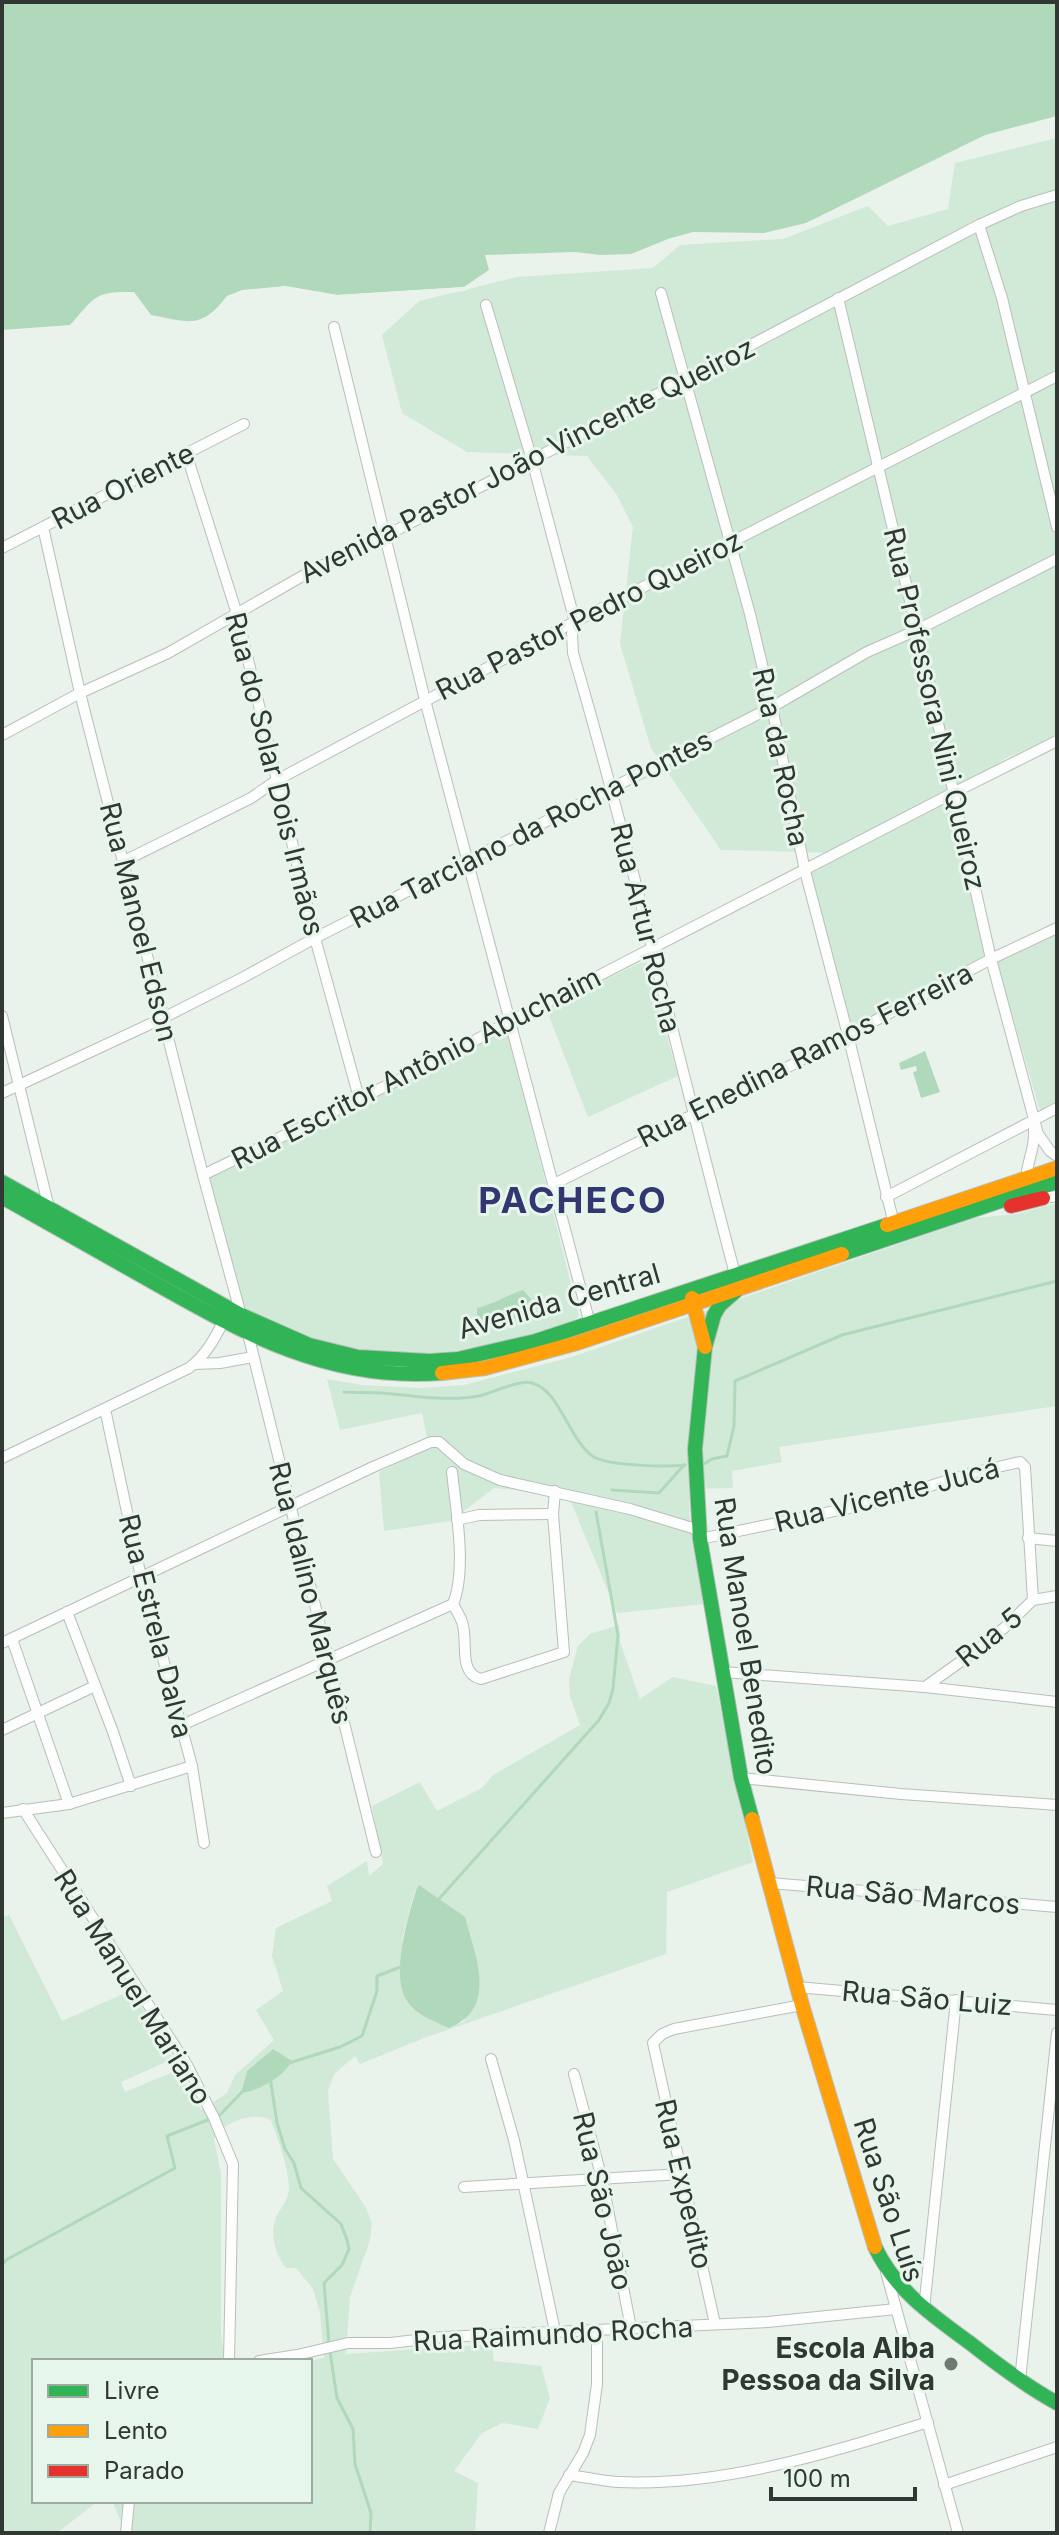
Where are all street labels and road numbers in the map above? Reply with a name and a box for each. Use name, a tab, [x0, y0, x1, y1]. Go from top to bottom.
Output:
street label: Avenida Pastor João Vincente Queiroz	[294, 330, 760, 590]
street label: Rua Oriente	[46, 436, 200, 536]
street label: Rua Pastor Pedro Queiroz	[430, 523, 748, 707]
street label: Rua Professora Nini Queiroz	[877, 524, 993, 894]
street label: Rua do Solar Dois Irmãos	[218, 609, 332, 939]
street label: Rua da Rocha	[745, 665, 817, 849]
street label: Rua Tarciano da Rocha Pontes	[344, 723, 718, 935]
street label: Rua Manoel Edson	[93, 799, 185, 1045]
street label: Rua Artur Rocha	[603, 819, 689, 1037]
street label: Rua Enedina Ramos Ferreira	[632, 955, 978, 1155]
street label: Rua Escritor Antônio Abuchaim	[226, 960, 606, 1176]
street label: Avenida Central	[454, 1256, 664, 1346]
street label: Rua Vicente Jucá	[771, 1451, 1003, 1539]
street label: Rua Idalino Marquês	[262, 1458, 360, 1728]
street label: Rua Manoel Benedito	[707, 1495, 785, 1777]
street label: Rua Estrela Dalva	[112, 1510, 200, 1742]
street label: Rua 5	[949, 1600, 1029, 1674]
street label: Rua Manuel Mariano	[47, 1863, 219, 2111]
street label: Rua São Marcos	[804, 1869, 1022, 1921]
street label: Rua São Luiz	[840, 1974, 1014, 2022]
street label: Rua Expedito	[648, 2096, 720, 2272]
street label: Rua São João	[566, 2108, 640, 2294]
street label: Rua São Luís	[846, 2114, 932, 2286]
street label: Rua Raimundo Rocha	[412, 2310, 694, 2358]

